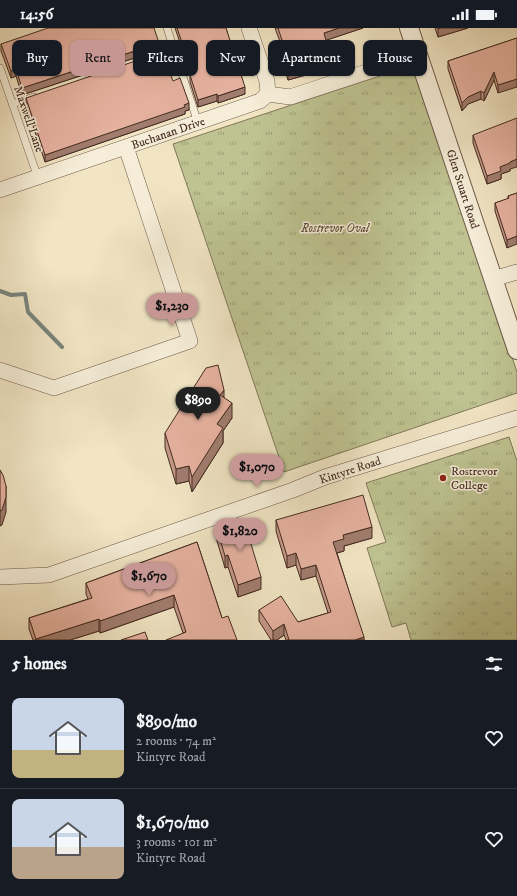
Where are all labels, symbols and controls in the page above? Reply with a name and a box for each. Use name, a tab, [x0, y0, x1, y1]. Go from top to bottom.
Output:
text: 14:56	[20, 5, 53, 24]
chip: Buy	[12, 40, 62, 76]
chip: Rent	[70, 40, 125, 76]
chip: Filters	[133, 40, 198, 76]
chip: New	[206, 40, 260, 76]
chip: Apartment	[268, 40, 355, 76]
chip: House	[363, 40, 427, 76]
street label: Maxwell Lane	[10, 84, 47, 154]
street label: Buchanan Drive	[129, 114, 207, 153]
street label: Glen Stuart Road	[443, 148, 482, 231]
park label: Rostrevor Oval	[300, 221, 371, 236]
pin: $1,230	[139, 293, 205, 327]
text: $1,230	[155, 298, 189, 314]
pin: $890	[174, 387, 222, 421]
text: $890	[184, 392, 212, 408]
street label: Kintyre Road	[317, 453, 383, 488]
pin: $1,070	[224, 454, 290, 488]
text: $1,070	[239, 459, 275, 475]
place label: Rostrevor College	[451, 464, 498, 493]
marker: Rostrevor College	[438, 473, 448, 483]
pin: $1,820	[207, 518, 273, 552]
text: $1,820	[222, 523, 258, 539]
pin: $1,670	[116, 563, 182, 597]
text: $1,670	[131, 568, 167, 584]
text: 5 homes	[12, 653, 67, 675]
icon: filters	[483, 653, 505, 675]
text: $890/mo	[136, 711, 197, 733]
icon: home	[44, 714, 92, 762]
icon: heart	[483, 727, 505, 749]
text: 2 rooms · 74 m²	[136, 733, 216, 749]
text: Kintyre Road	[136, 749, 205, 765]
text: $1,670/mo	[136, 812, 209, 834]
icon: home	[44, 815, 92, 863]
icon: heart	[483, 828, 505, 850]
text: 3 rooms · 101 m²	[136, 834, 217, 850]
text: Kintyre Road	[136, 850, 205, 866]

